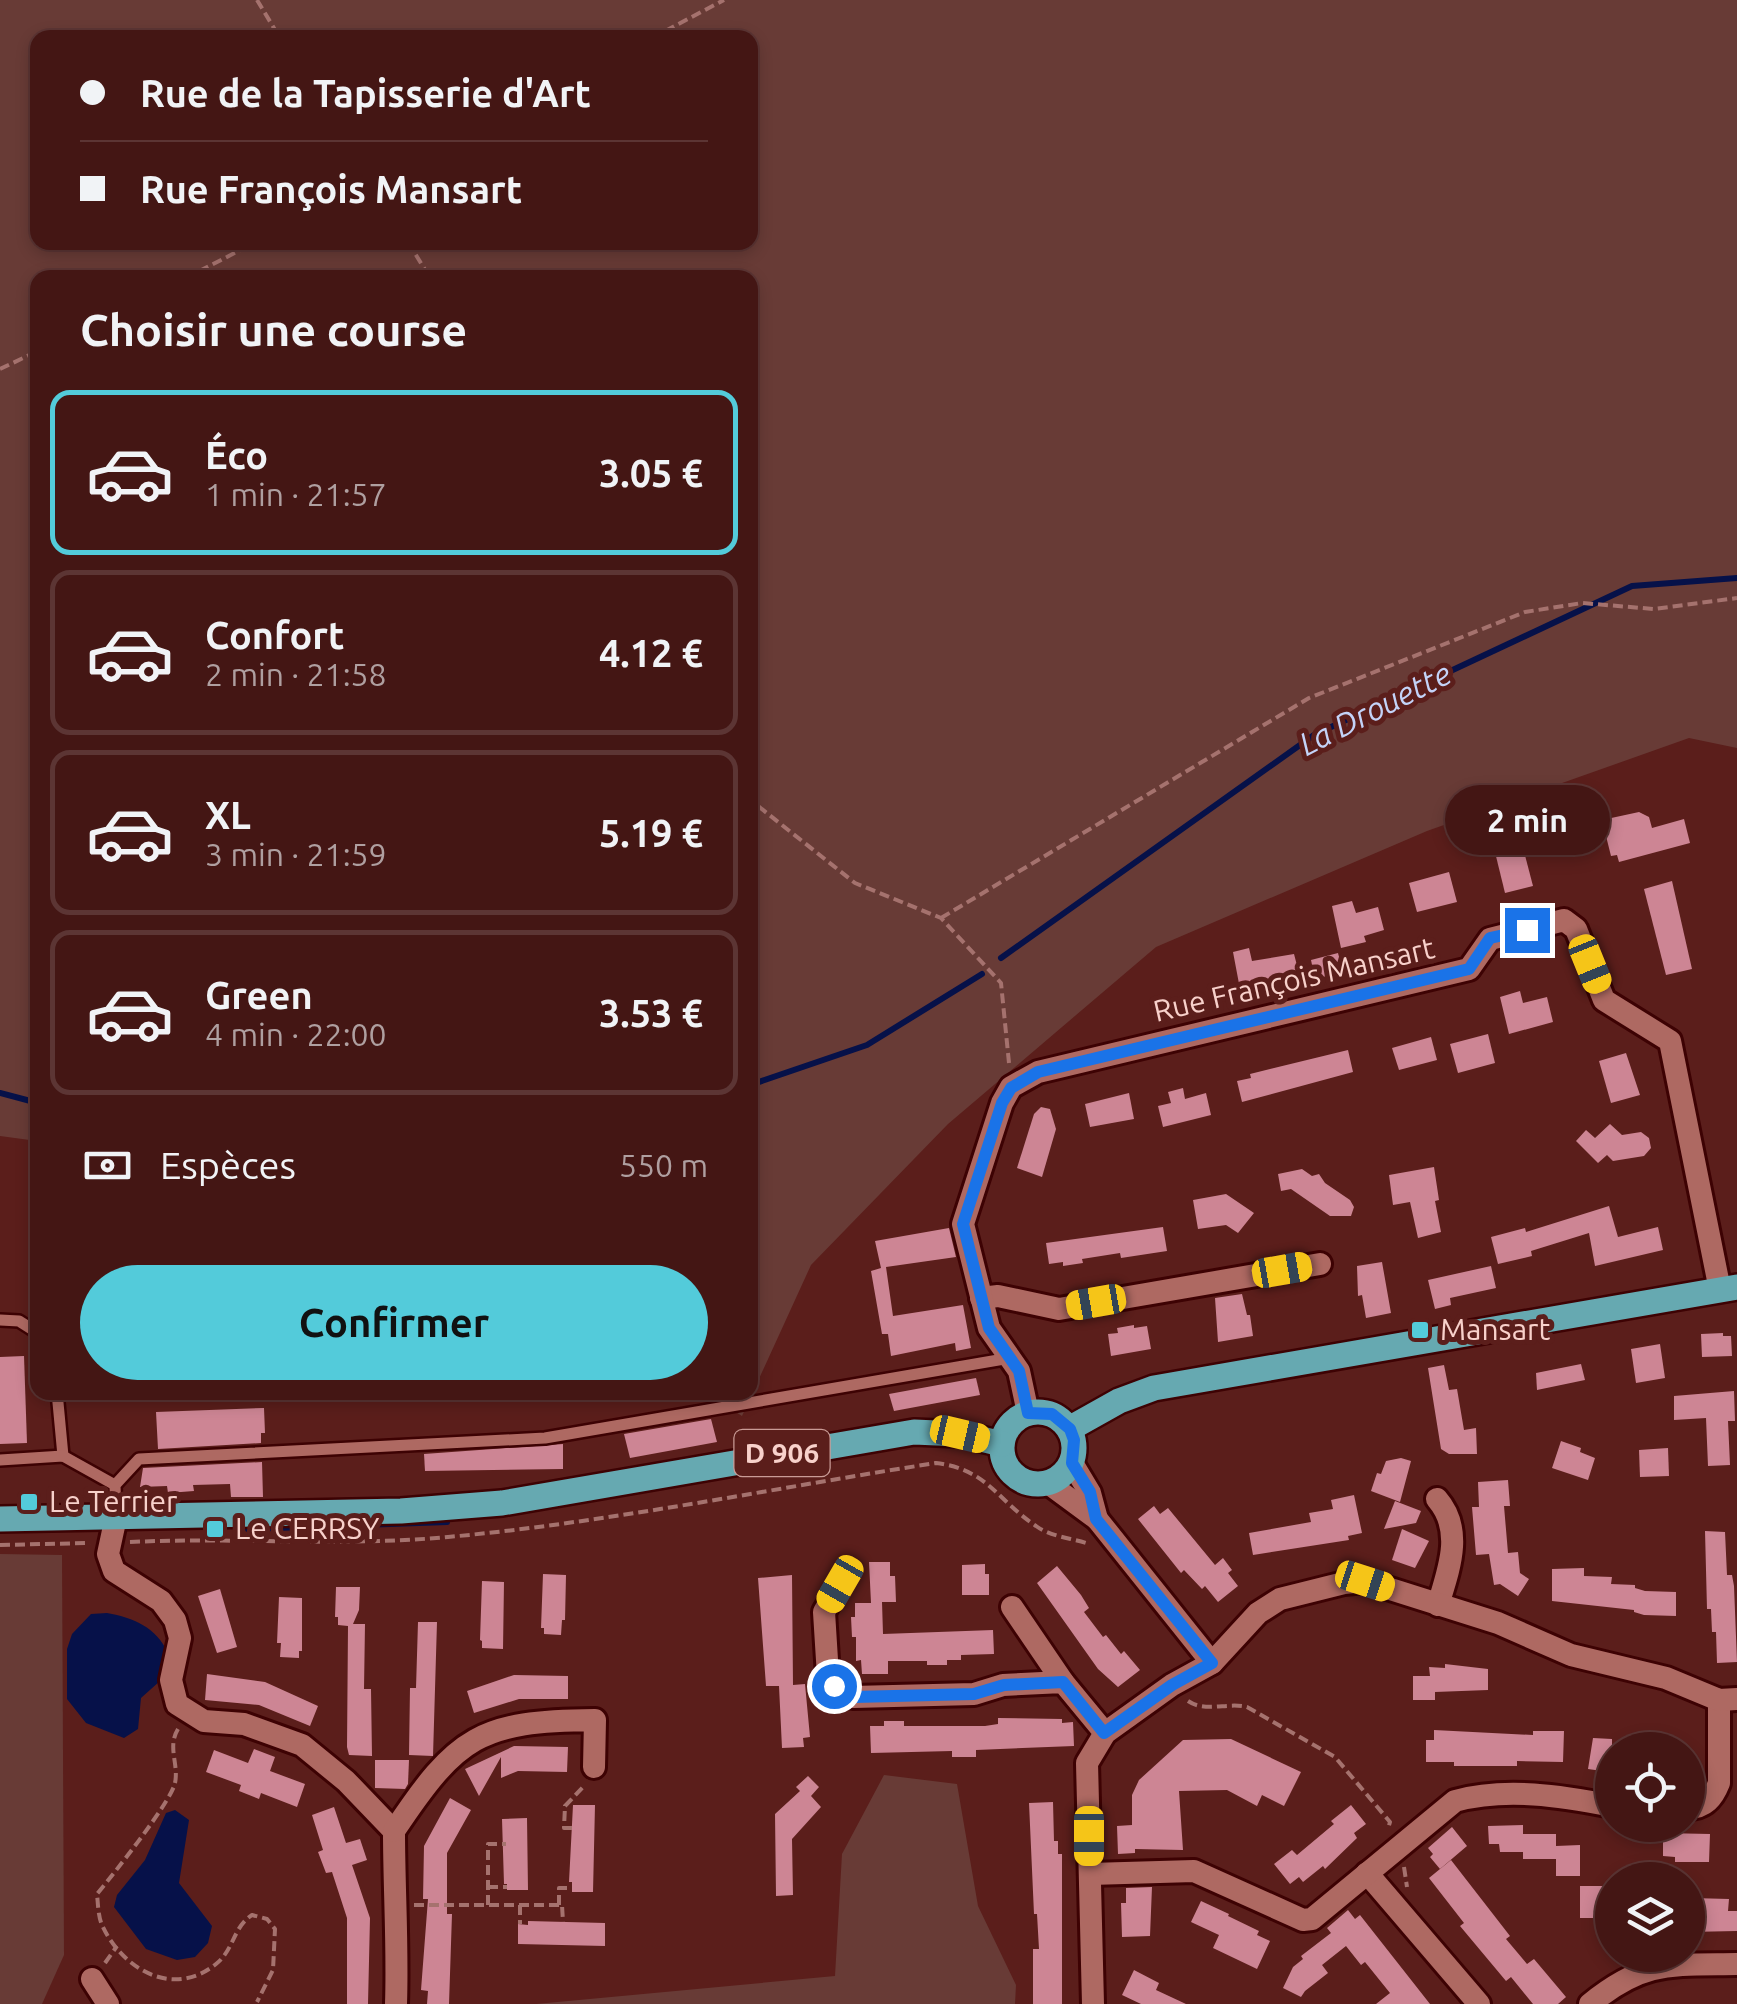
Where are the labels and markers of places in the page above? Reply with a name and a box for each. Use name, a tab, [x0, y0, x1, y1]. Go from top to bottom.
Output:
place label: Mansart	[1440, 1312, 1550, 1346]
marker: Mansart	[1409, 1319, 1431, 1341]
place label: Le Terrier	[49, 1484, 178, 1518]
marker: Le Terrier	[18, 1491, 40, 1513]
place label: Le CERRSY	[235, 1511, 380, 1545]
marker: Le CERRSY	[204, 1518, 226, 1540]

